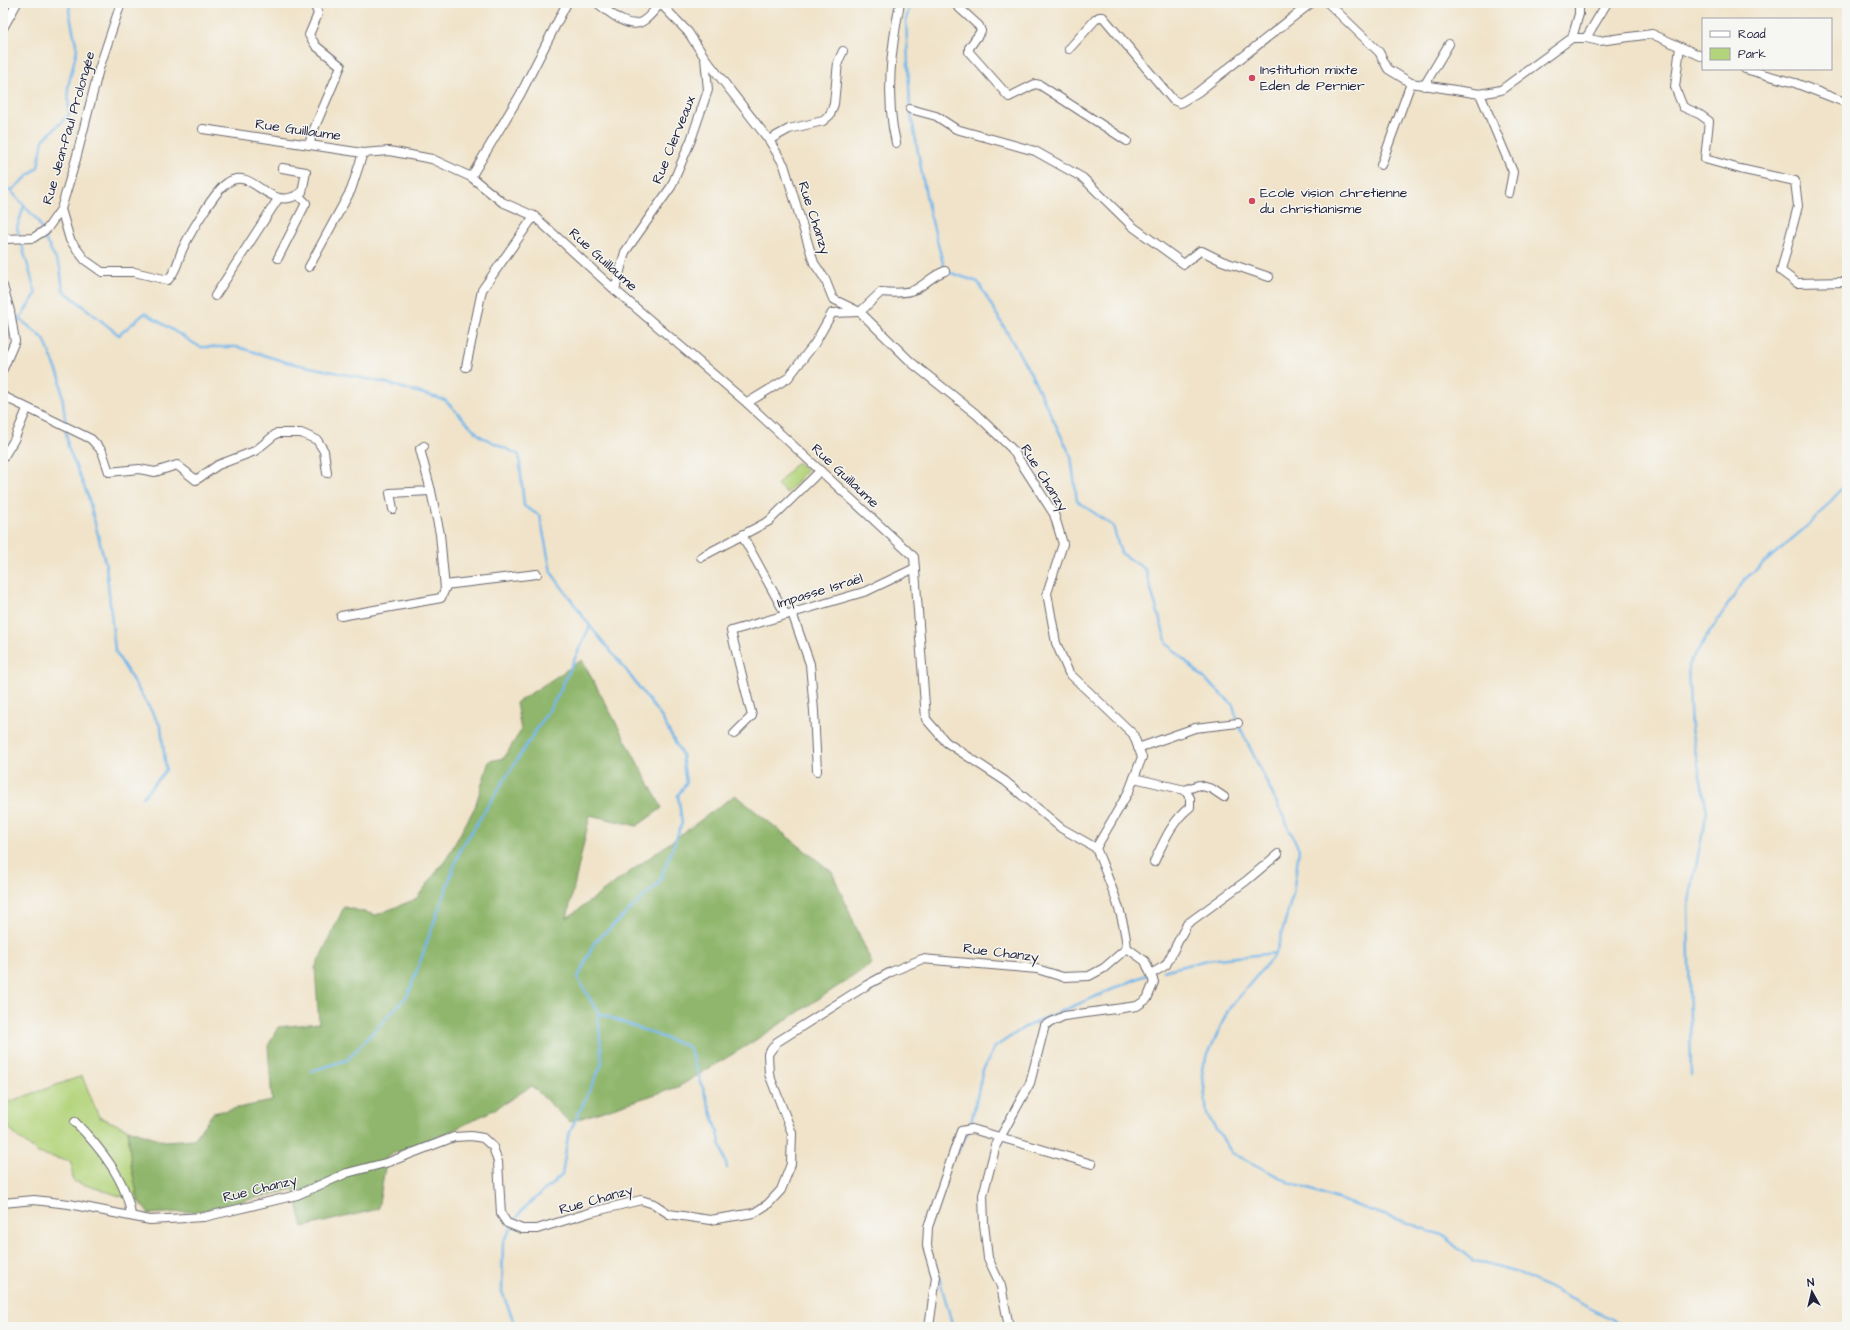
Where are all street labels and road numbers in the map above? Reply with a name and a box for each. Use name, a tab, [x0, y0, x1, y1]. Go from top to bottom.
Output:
street label: Rue Jean-Paul Prolongée	[38, 49, 101, 207]
street label: Rue Clerveaux	[647, 93, 701, 187]
street label: Rue Guillaume	[254, 114, 343, 146]
street label: Rue Chanzy	[793, 179, 835, 257]
street label: Rue Guillaume	[564, 224, 642, 297]
street label: Rue Guillaume	[807, 439, 884, 513]
street label: Rue Chanzy	[1015, 441, 1073, 516]
street label: Impasse Israël	[775, 568, 865, 614]
street label: Rue Chanzy	[962, 938, 1040, 968]
street label: Rue Chanzy	[221, 1170, 300, 1208]
street label: Rue Chanzy	[557, 1180, 636, 1220]

